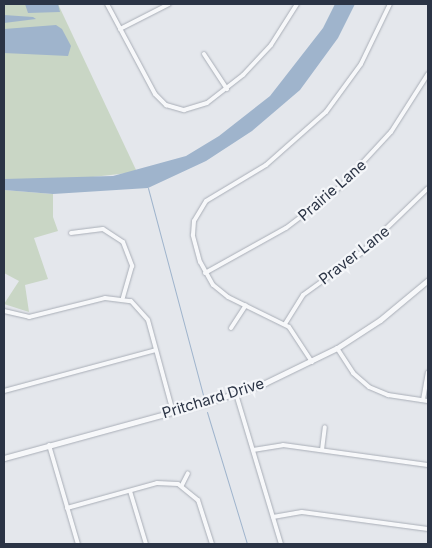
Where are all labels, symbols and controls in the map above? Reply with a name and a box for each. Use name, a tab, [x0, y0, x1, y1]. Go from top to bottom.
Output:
street label: Prairie Lane	[294, 156, 370, 224]
street label: Praver Lane	[315, 222, 393, 288]
street label: Pritchard Drive	[160, 374, 266, 422]

